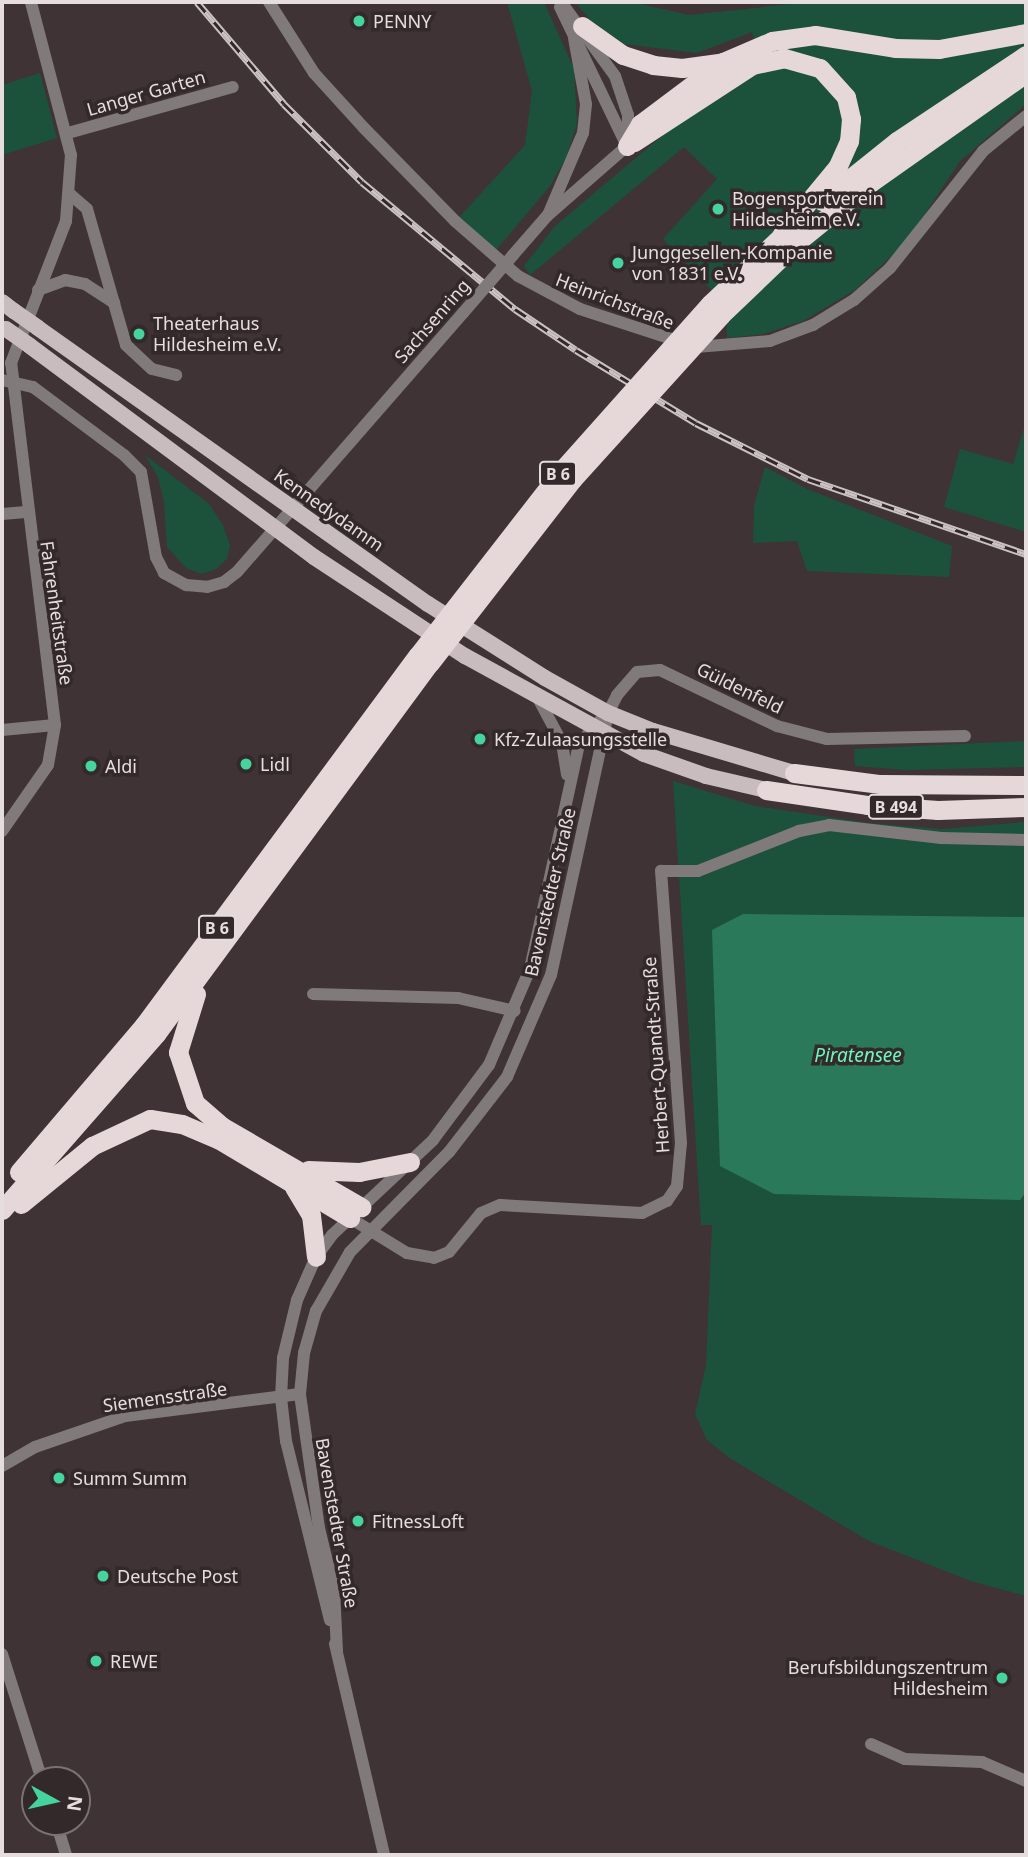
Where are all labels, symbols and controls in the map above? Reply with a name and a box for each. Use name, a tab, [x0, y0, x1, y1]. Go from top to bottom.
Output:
place label: PENNY	[373, 10, 431, 32]
marker: PENNY	[351, 13, 367, 29]
street label: Langer Garten	[84, 66, 208, 120]
place label: Bogensportverein Hildesheim e.V.	[732, 188, 884, 230]
marker: Bogensportverein Hildesheim e.V.	[710, 201, 726, 217]
place label: Junggesellen-Kompanie von 1831 e.V.	[632, 242, 833, 284]
marker: Junggesellen-Kompanie von 1831 e.V.	[610, 255, 626, 271]
street label: Heinrichstraße	[553, 269, 677, 333]
street label: Sachsenring	[390, 275, 474, 367]
place label: Theaterhaus Hildesheim e.V.	[153, 313, 282, 356]
marker: Theaterhaus Hildesheim e.V.	[131, 326, 147, 342]
road number: B 6	[539, 461, 577, 486]
street label: Kennedydamm	[270, 464, 388, 556]
street label: Fahrenheitstraße	[36, 540, 78, 686]
street label: Güldenfeld	[693, 658, 787, 718]
place label: Kfz-Zulaasungsstelle	[494, 728, 667, 750]
marker: Kfz-Zulaasungsstelle	[472, 731, 488, 747]
place label: Lidl	[260, 753, 290, 775]
place label: Aldi	[105, 755, 137, 777]
marker: Lidl	[238, 756, 254, 772]
marker: Aldi	[83, 758, 99, 774]
road number: B 494	[866, 794, 926, 820]
street label: Bavenstedter Straße	[520, 806, 580, 978]
road number: B 6	[198, 916, 236, 940]
street label: Herbert-Quandt-Straße	[638, 956, 674, 1154]
water label: Piratensee	[814, 1045, 902, 1067]
street label: Siemensstraße	[102, 1378, 228, 1416]
street label: Bavenstedter Straße	[311, 1436, 363, 1610]
place label: Summ Summ	[73, 1467, 187, 1489]
marker: Summ Summ	[51, 1470, 67, 1486]
place label: FitnessLoft	[372, 1510, 464, 1532]
marker: FitnessLoft	[350, 1513, 366, 1529]
place label: Deutsche Post	[117, 1565, 238, 1587]
marker: Deutsche Post	[95, 1568, 111, 1584]
place label: REWE	[110, 1650, 158, 1672]
marker: REWE	[88, 1653, 104, 1669]
place label: Berufsbildungszentrum Hildesheim	[788, 1657, 988, 1700]
marker: Berufsbildungszentrum Hildesheim	[994, 1670, 1010, 1686]
north arrow	[21, 1766, 91, 1836]
text: N	[61, 1794, 89, 1813]

